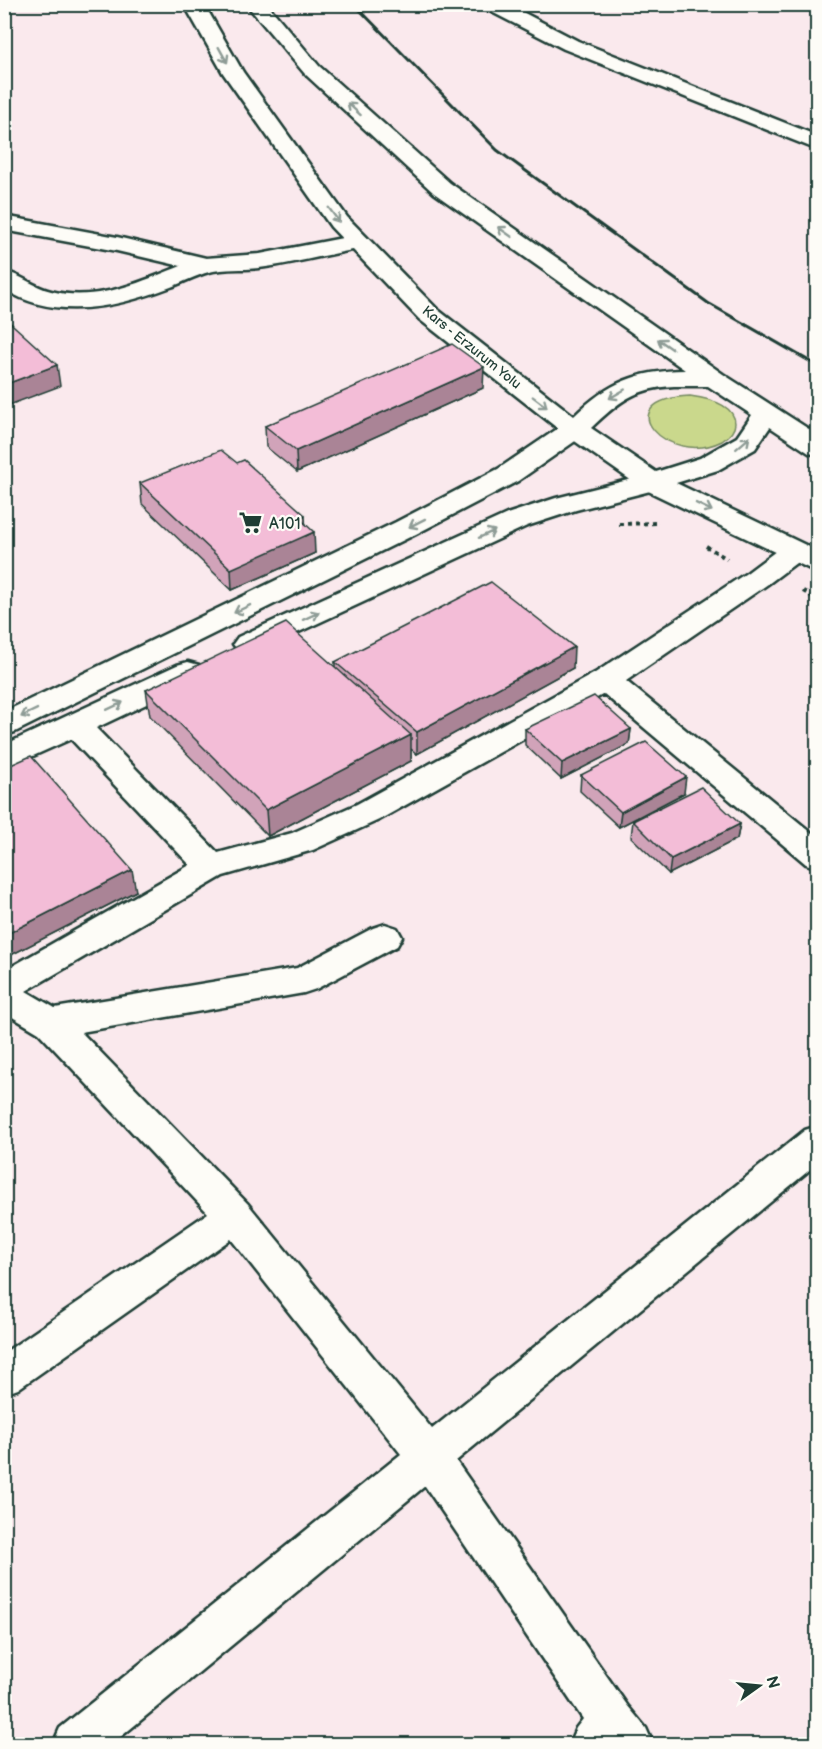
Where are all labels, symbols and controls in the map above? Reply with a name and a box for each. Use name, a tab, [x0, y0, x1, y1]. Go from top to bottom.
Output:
one-way arrow	[218, 46, 229, 64]
one-way arrow	[347, 102, 362, 116]
one-way arrow	[328, 207, 340, 223]
one-way arrow	[498, 226, 514, 238]
street label: Kars - Erzurum Yolu	[419, 302, 525, 393]
one-way arrow	[657, 338, 673, 350]
one-way arrow	[609, 388, 626, 400]
one-way arrow	[532, 396, 548, 408]
one-way arrow	[735, 436, 751, 449]
one-way arrow	[694, 502, 712, 514]
supermarket icon: A101	[238, 510, 264, 536]
place label: A101	[269, 515, 301, 534]
one-way arrow	[408, 517, 426, 529]
one-way arrow	[478, 527, 496, 539]
one-way arrow	[233, 603, 251, 615]
one-way arrow	[301, 609, 319, 621]
one-way arrow	[105, 700, 123, 712]
one-way arrow	[20, 707, 38, 719]
north arrow	[729, 1656, 789, 1716]
text: N	[761, 1674, 783, 1691]

